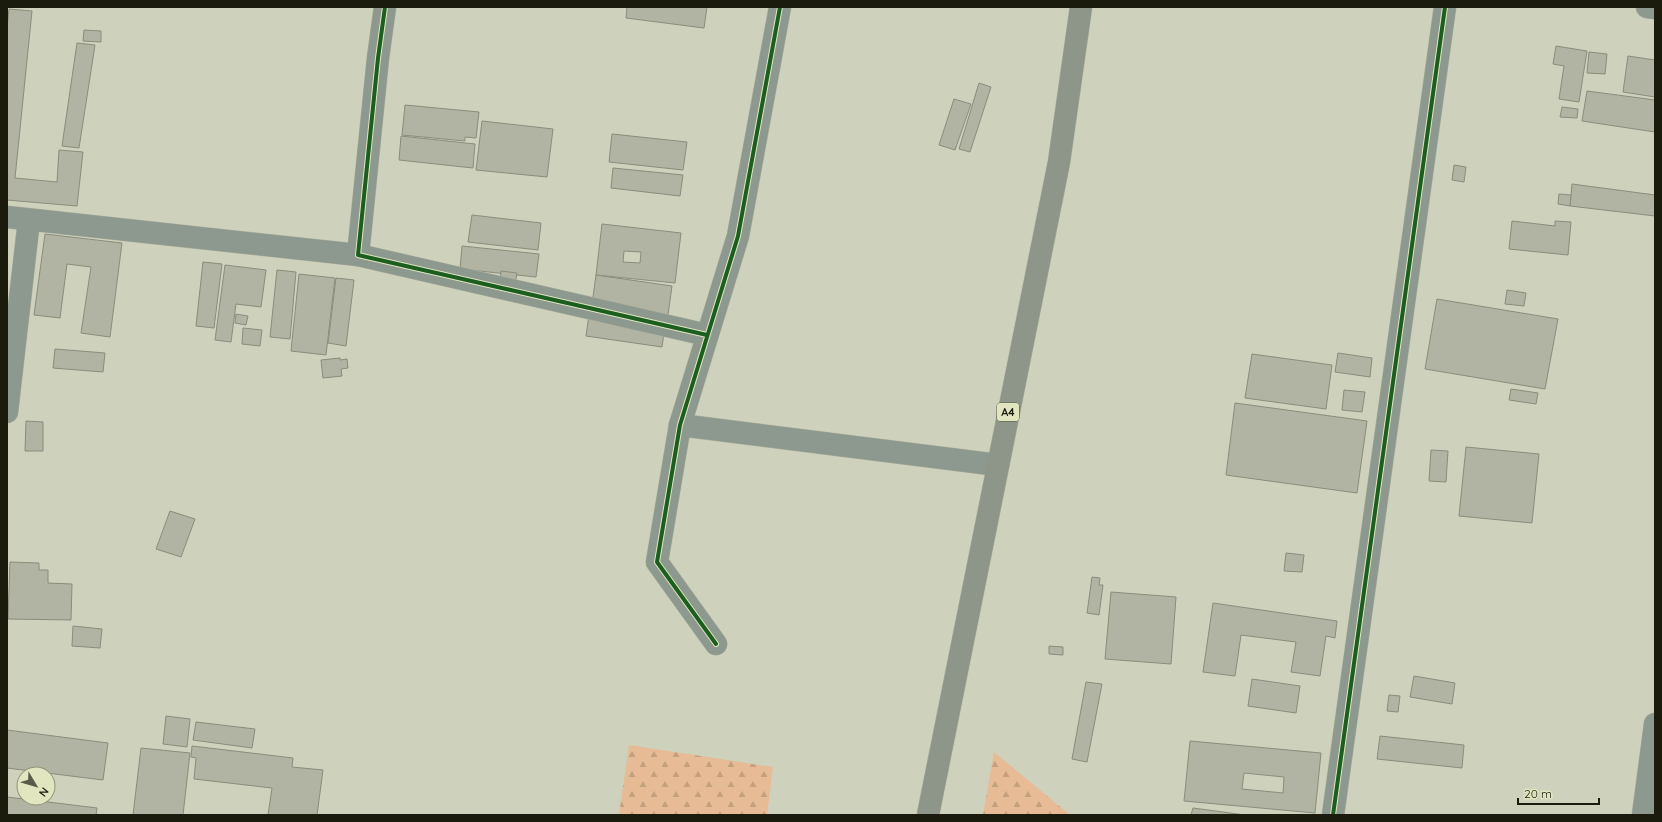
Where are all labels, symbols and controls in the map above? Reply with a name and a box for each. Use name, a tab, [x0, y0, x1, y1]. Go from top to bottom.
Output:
road number: A4	[997, 403, 1019, 421]
north arrow	[16, 766, 56, 806]
scale bar	[1518, 780, 1599, 806]
text: N	[36, 785, 52, 800]
text: 20 m	[1524, 786, 1552, 801]

